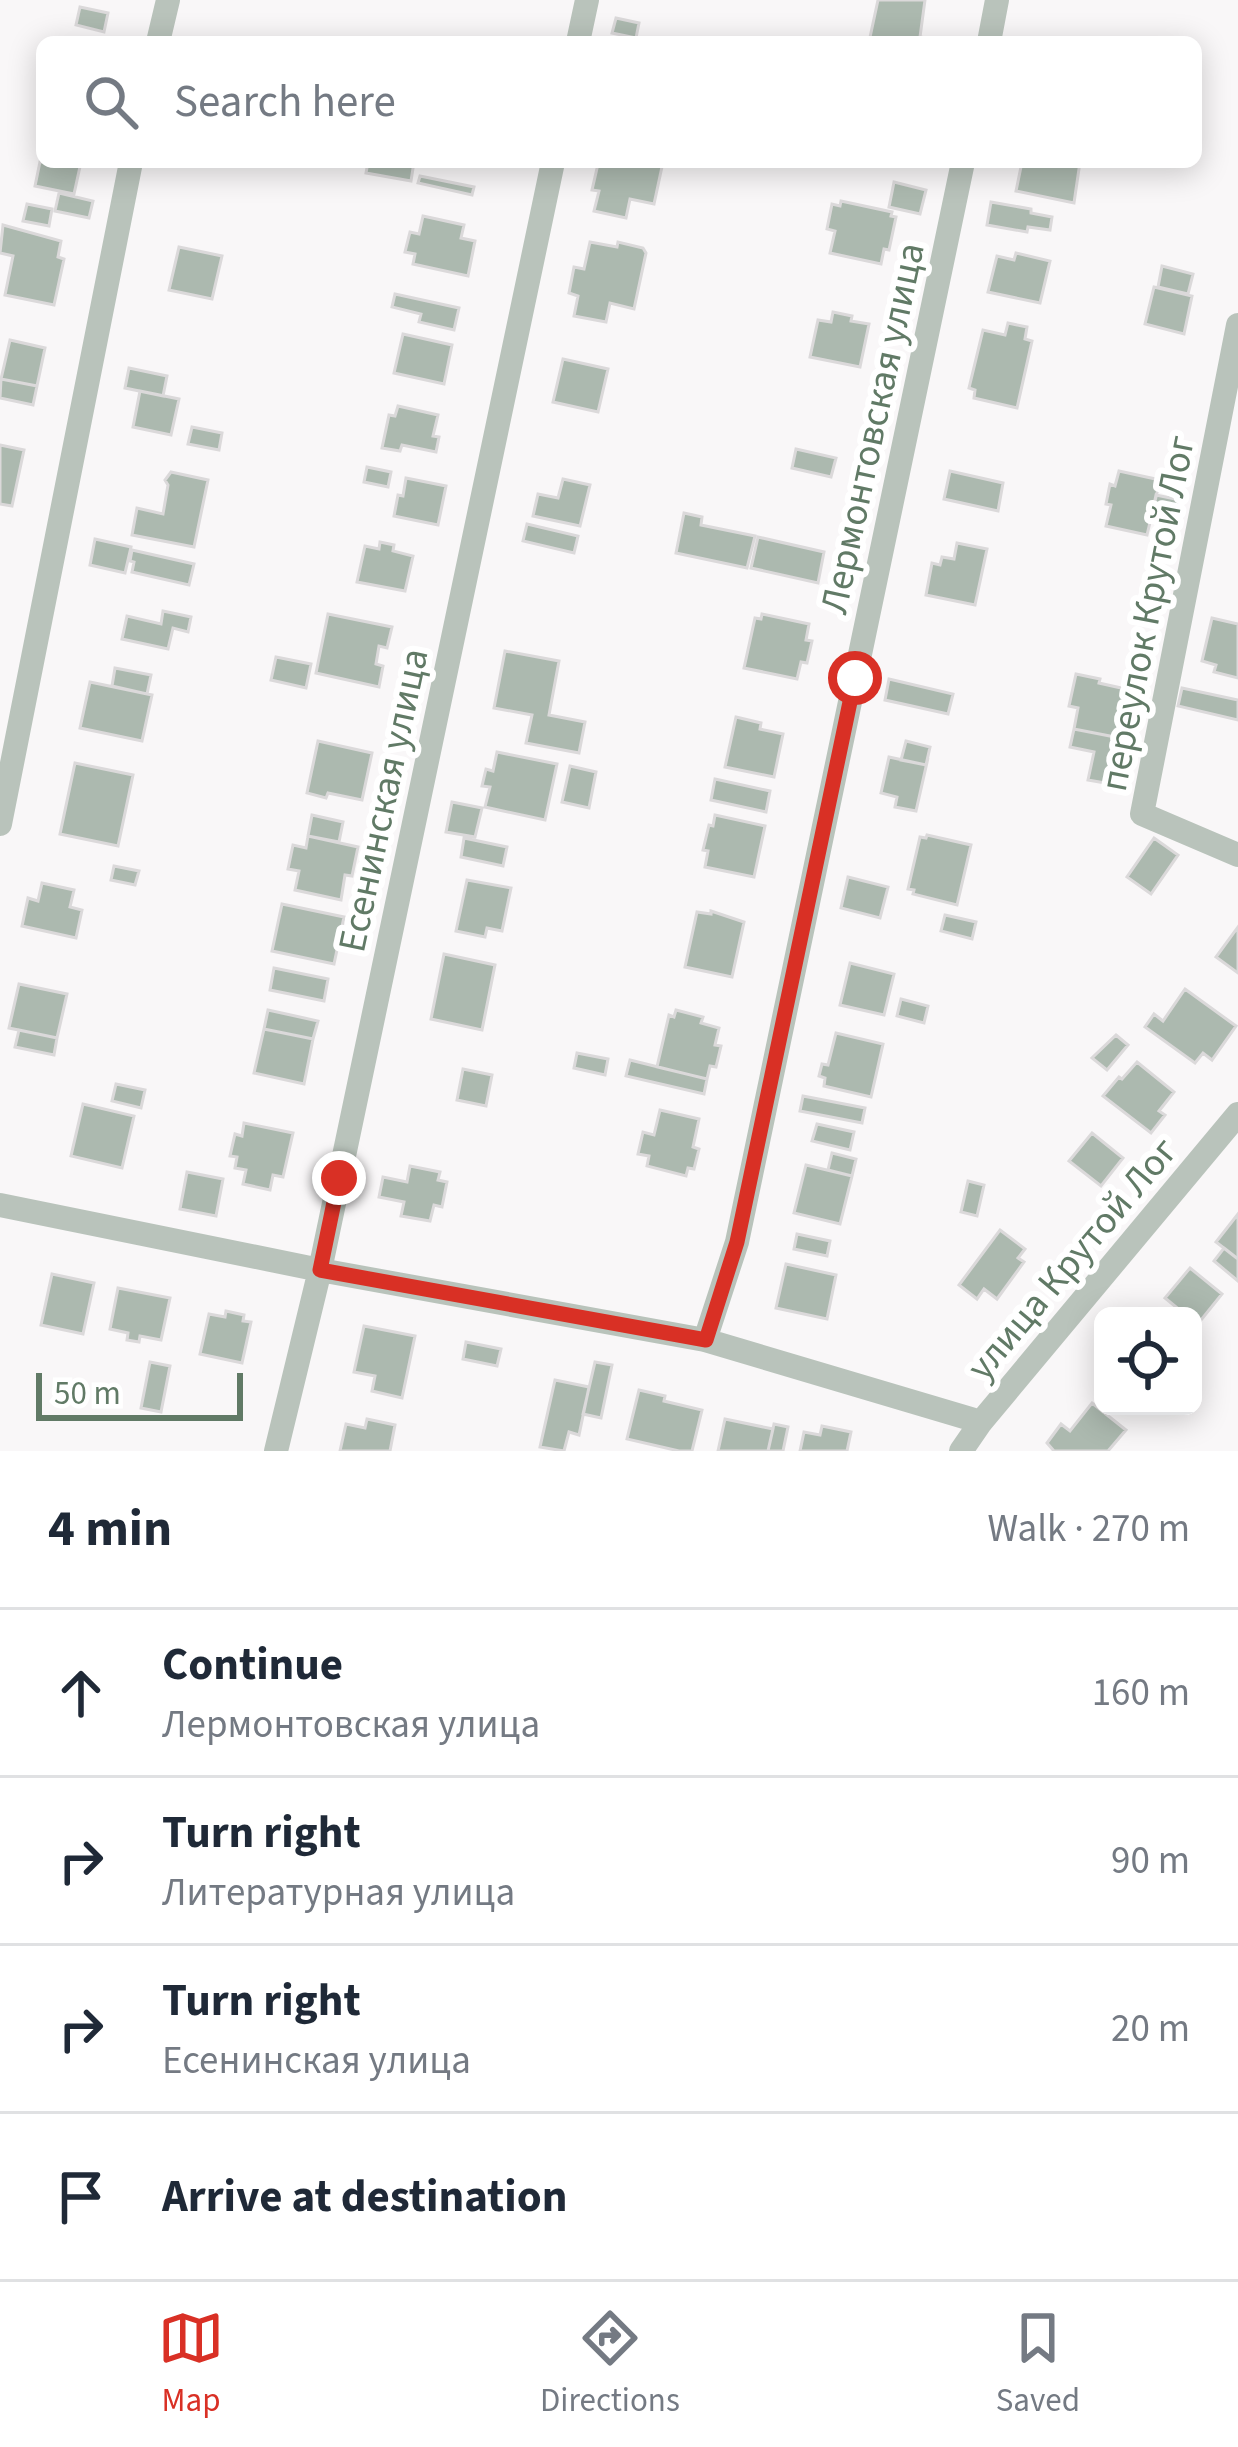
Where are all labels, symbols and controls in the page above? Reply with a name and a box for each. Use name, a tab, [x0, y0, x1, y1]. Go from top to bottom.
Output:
search box	[36, 36, 1202, 168]
icon: search	[78, 69, 144, 135]
text: Search here	[174, 70, 396, 134]
street label: Лермонтовская улица	[806, 238, 940, 619]
street label: переулок Крутой Лог	[1086, 431, 1210, 796]
street label: Есенинская улица	[324, 644, 443, 957]
route start	[828, 651, 882, 705]
street label: улица Крутой Лог	[954, 1125, 1191, 1393]
route end	[312, 1151, 366, 1205]
map controls	[1094, 1307, 1202, 1415]
button: locate	[1094, 1307, 1202, 1415]
scale bar	[36, 1367, 243, 1420]
text: 50 m	[54, 1370, 121, 1417]
text: 4 min	[48, 1493, 172, 1565]
text: Walk · 270 m	[987, 1501, 1190, 1557]
text: Continue	[162, 1633, 343, 1697]
icon: ahead	[48, 1660, 114, 1726]
text: 160 m	[1092, 1665, 1190, 1721]
text: Лермонтовская улица	[162, 1697, 540, 1753]
text: Turn right	[162, 1801, 361, 1865]
icon: right	[48, 1828, 114, 1894]
text: 90 m	[1111, 1833, 1190, 1889]
text: Литературная улица	[162, 1865, 515, 1921]
text: Turn right	[162, 1969, 361, 2033]
icon: right	[48, 1996, 114, 2062]
text: 20 m	[1111, 2001, 1190, 2057]
text: Есенинская улица	[162, 2033, 471, 2089]
icon: arrive	[48, 2164, 114, 2230]
text: Arrive at destination	[162, 2165, 567, 2229]
tab: Map	[158, 2305, 224, 2424]
tab: Directions	[540, 2305, 680, 2424]
tab: Saved	[996, 2305, 1080, 2424]

